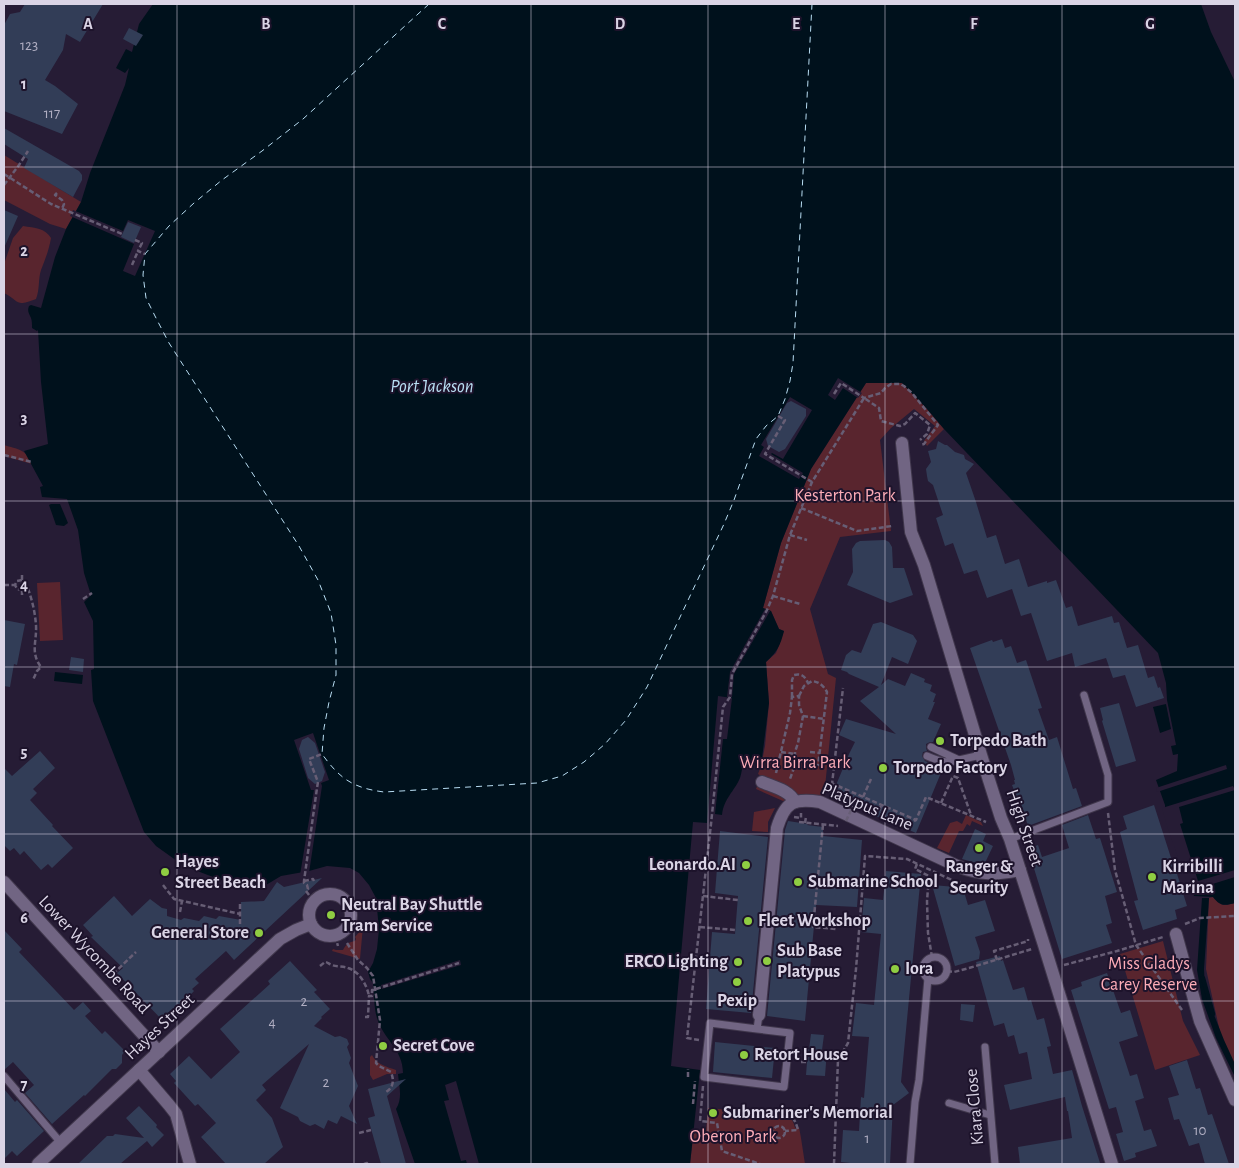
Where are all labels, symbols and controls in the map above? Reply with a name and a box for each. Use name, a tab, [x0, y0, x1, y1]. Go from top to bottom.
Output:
text: A	[83, 16, 93, 32]
text: B	[261, 16, 271, 32]
text: C	[438, 16, 447, 32]
text: D	[615, 16, 626, 32]
text: E	[792, 16, 800, 32]
text: F	[970, 16, 978, 32]
text: G	[1145, 16, 1155, 32]
house number: 123	[20, 38, 38, 53]
text: 1	[21, 76, 27, 92]
house number: 117	[44, 106, 60, 121]
text: 2	[20, 243, 28, 259]
water label: Port Jackson	[390, 377, 474, 396]
text: 3	[21, 410, 28, 426]
park label: Kesterton Park	[794, 487, 897, 505]
text: 4	[20, 577, 28, 593]
place label: Torpedo Bath	[950, 732, 1047, 750]
marker: Torpedo Bath	[934, 735, 946, 747]
text: 5	[21, 744, 28, 760]
park label: Wirra Birra Park	[740, 754, 851, 772]
place label: Torpedo Factory	[893, 759, 1008, 777]
marker: Torpedo Factory	[877, 762, 889, 774]
street label: Platypus Lane	[819, 780, 915, 834]
street label: High Street	[1002, 787, 1046, 869]
marker: Ranger & Security	[973, 842, 985, 854]
place label: Hayes Street Beach	[175, 853, 266, 892]
place label: Leonardo.AI	[649, 856, 736, 874]
place label: Ranger & Security	[945, 858, 1013, 897]
place label: Kirribilli Marina	[1162, 858, 1223, 897]
marker: Leonardo.AI	[740, 859, 752, 871]
marker: Hayes Street Beach	[159, 866, 171, 878]
marker: Kirribilli Marina	[1146, 871, 1158, 883]
place label: Submarine School	[808, 873, 938, 891]
marker: Submarine School	[792, 876, 804, 888]
street label: Lower Wycombe Road	[35, 892, 153, 1018]
place label: Neutral Bay Shuttle Tram Service	[341, 896, 482, 935]
marker: Neutral Bay Shuttle Tram Service	[325, 909, 337, 921]
text: 6	[20, 910, 28, 926]
place label: Fleet Workshop	[758, 912, 871, 930]
marker: Fleet Workshop	[742, 915, 754, 927]
place label: General Store	[151, 924, 249, 942]
marker: General Store	[253, 927, 265, 939]
place label: Sub Base Platypus	[777, 942, 842, 981]
place label: ERCO Lighting	[624, 953, 729, 971]
marker: Sub Base Platypus	[761, 955, 773, 967]
park label: Miss Gladys Carey Reserve	[1101, 955, 1197, 994]
marker: ERCO Lighting	[732, 956, 744, 968]
place label: Iora	[905, 960, 934, 978]
marker: Iora	[889, 963, 901, 975]
marker: Pexip	[731, 976, 743, 988]
street label: Hayes Street	[122, 990, 198, 1064]
place label: Pexip	[717, 992, 757, 1010]
house number: 2	[301, 994, 308, 1009]
house number: 4	[268, 1015, 276, 1030]
place label: Secret Cove	[393, 1037, 475, 1055]
marker: Secret Cove	[377, 1040, 389, 1052]
place label: Retort House	[754, 1046, 848, 1064]
marker: Retort House	[738, 1049, 750, 1061]
street label: Kiara Close	[963, 1068, 987, 1146]
house number: 2	[323, 1075, 330, 1090]
text: 7	[21, 1077, 28, 1093]
place label: Submariner's Memorial	[723, 1104, 893, 1122]
marker: Submariner's Memorial	[707, 1107, 719, 1119]
house number: 10	[1193, 1123, 1207, 1138]
park label: Oberon Park	[690, 1128, 777, 1146]
house number: 1	[864, 1131, 870, 1146]

